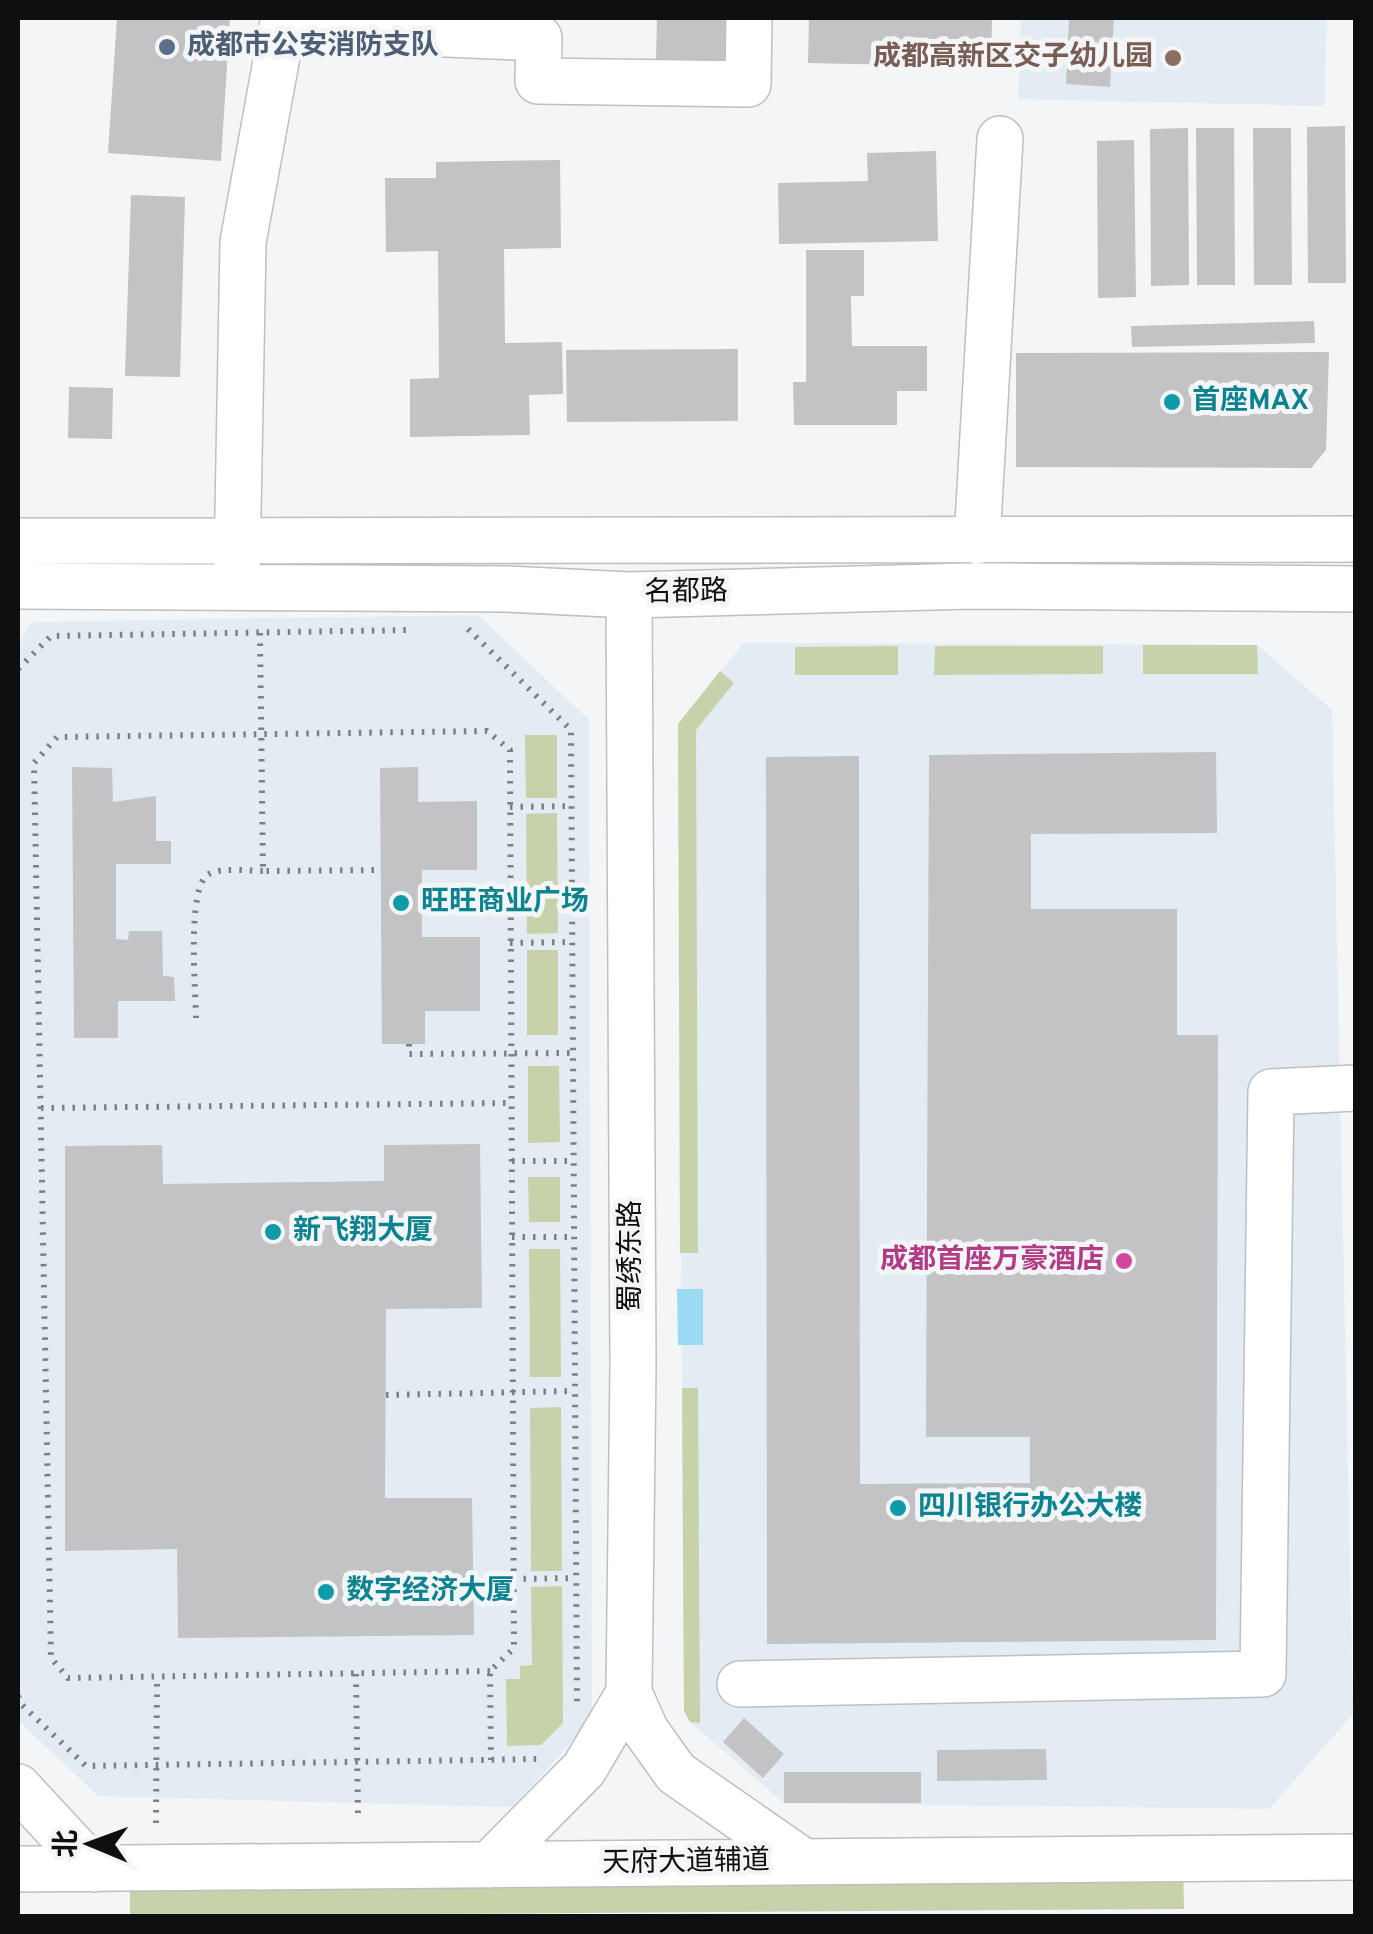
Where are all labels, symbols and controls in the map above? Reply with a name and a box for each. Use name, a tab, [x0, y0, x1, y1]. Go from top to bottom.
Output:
place label: 成都市公安消防支队	[187, 29, 439, 65]
marker: 成都市公安消防支队	[156, 36, 178, 58]
place label: 成都高新区交子幼儿园	[873, 40, 1153, 76]
marker: 成都高新区交子幼儿园	[1162, 47, 1184, 69]
place label: 首座MAX	[1192, 384, 1309, 420]
marker: 首座MAX	[1161, 391, 1183, 413]
street label: 名都路	[644, 574, 728, 612]
place label: 旺旺商业广场	[421, 885, 589, 921]
marker: 旺旺商业广场	[390, 892, 412, 914]
street label: 蜀绣东路	[614, 1200, 650, 1312]
place label: 新飞翔大厦	[293, 1214, 433, 1250]
marker: 新飞翔大厦	[262, 1221, 284, 1243]
place label: 成都首座万豪酒店	[880, 1243, 1104, 1279]
marker: 成都首座万豪酒店	[1113, 1250, 1135, 1272]
place label: 四川银行办公大楼	[918, 1490, 1142, 1526]
marker: 四川银行办公大楼	[887, 1497, 909, 1519]
place label: 数字经济大厦	[346, 1574, 514, 1610]
marker: 数字经济大厦	[315, 1581, 337, 1603]
north arrow	[40, 1794, 140, 1894]
text: 北	[50, 1829, 86, 1858]
street label: 天府大道辅道	[602, 1844, 770, 1882]

